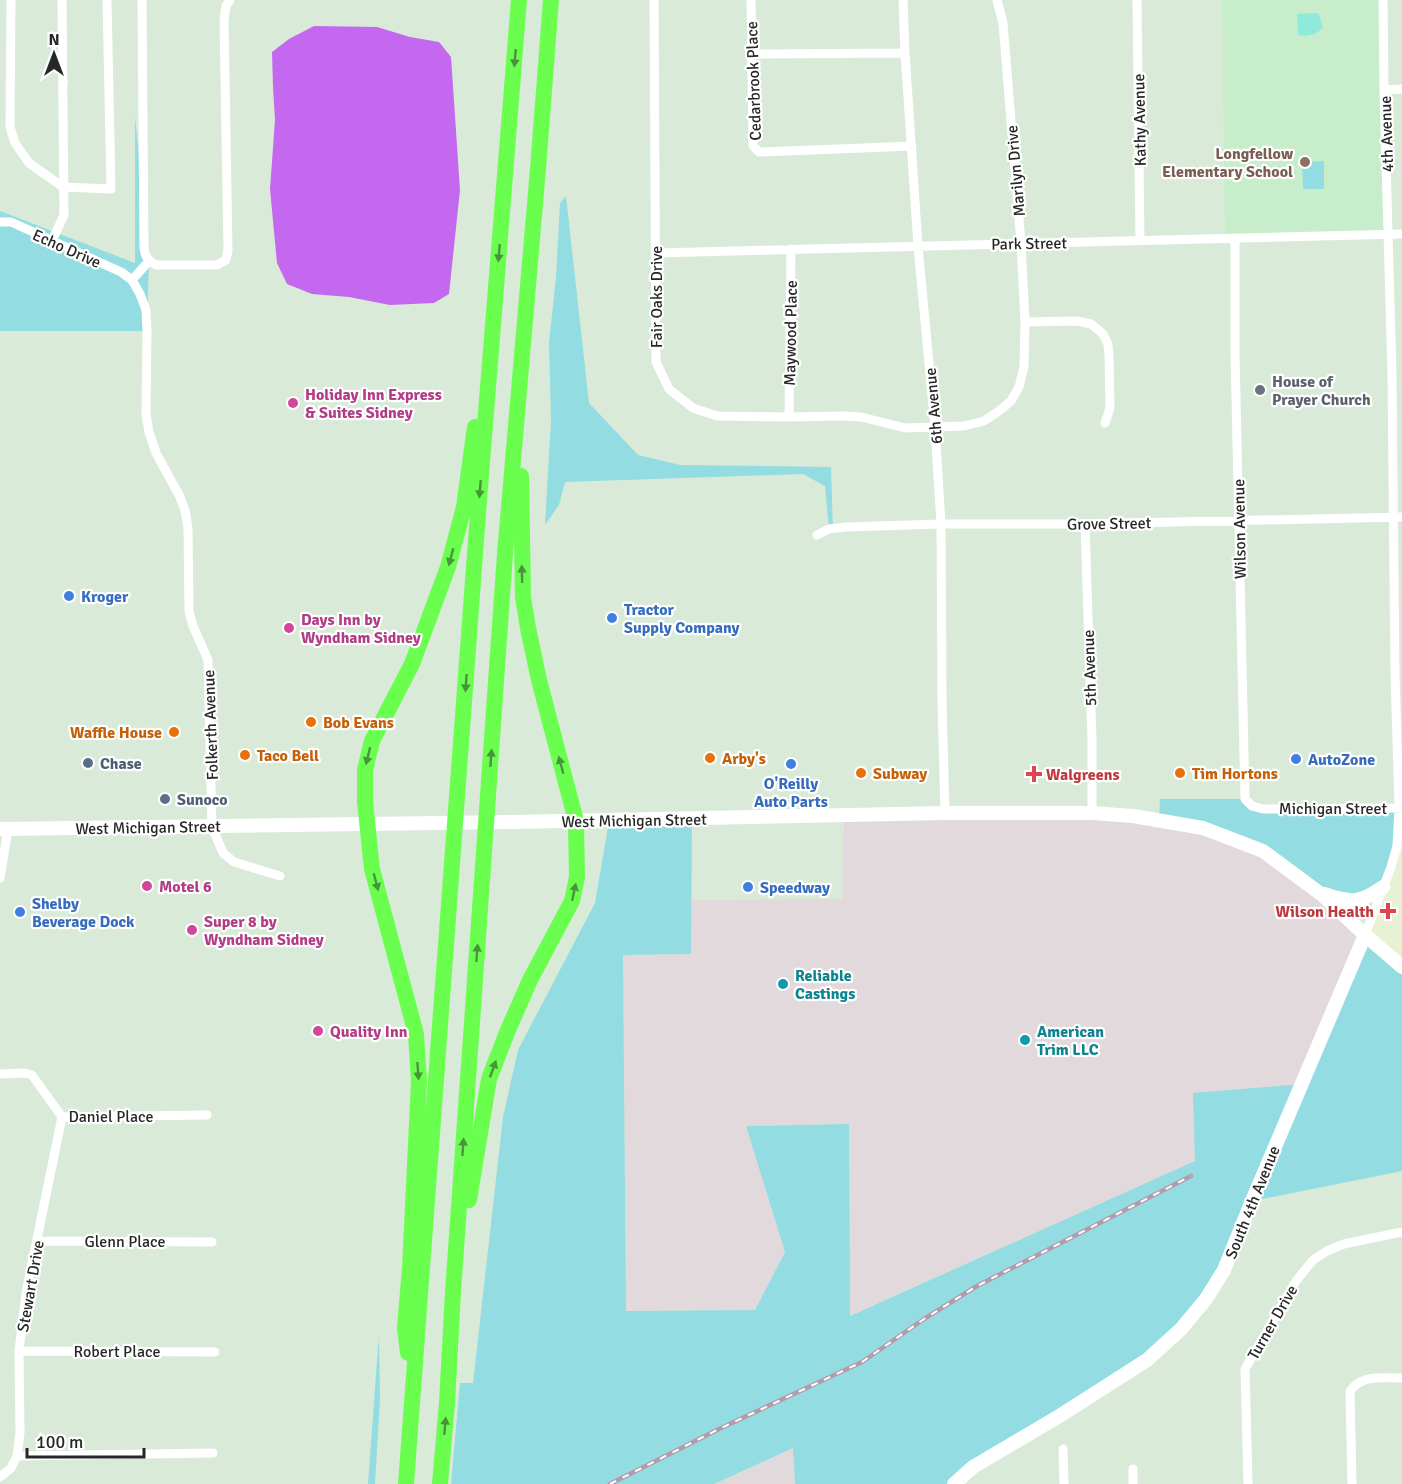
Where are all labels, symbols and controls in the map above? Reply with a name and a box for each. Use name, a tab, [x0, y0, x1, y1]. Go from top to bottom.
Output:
street label: Cedarbrook Place	[742, 21, 766, 141]
north arrow	[24, 24, 84, 84]
text: N	[48, 30, 60, 50]
one-way arrow	[510, 49, 520, 68]
street label: Kathy Avenue	[1129, 74, 1151, 166]
street label: 4th Avenue	[1376, 95, 1398, 173]
street label: Marilyn Drive	[1002, 124, 1030, 217]
place label: Longfellow Elementary School	[1162, 144, 1294, 182]
marker: Longfellow Elementary School	[1298, 155, 1312, 169]
street label: Echo Drive	[29, 225, 104, 273]
street label: Park Street	[991, 233, 1068, 255]
one-way arrow	[494, 243, 504, 262]
street label: Fair Oaks Drive	[647, 246, 667, 348]
street label: Maywood Place	[780, 280, 802, 386]
street label: 6th Avenue	[921, 367, 947, 445]
place label: House of Prayer Church	[1272, 372, 1371, 410]
marker: House of Prayer Church	[1253, 383, 1267, 397]
place label: Holiday Inn Express & Suites Sidney	[305, 385, 442, 423]
marker: Holiday Inn Express & Suites Sidney	[286, 396, 300, 410]
one-way arrow	[475, 479, 485, 498]
street label: Wilson Avenue	[1229, 479, 1251, 579]
street label: Grove Street	[1067, 513, 1152, 535]
one-way arrow	[445, 548, 455, 567]
one-way arrow	[518, 565, 527, 584]
place label: Kroger	[81, 587, 129, 607]
marker: Kroger	[62, 589, 76, 603]
place label: Tractor Supply Company	[624, 600, 740, 638]
place label: Days Inn by Wyndham Sidney	[301, 610, 421, 648]
marker: Tractor Supply Company	[605, 611, 619, 625]
marker: Days Inn by Wyndham Sidney	[282, 621, 296, 635]
street label: 5th Avenue	[1079, 629, 1101, 707]
street label: Folkerth Avenue	[199, 669, 223, 781]
one-way arrow	[461, 674, 470, 693]
place label: Bob Evans	[323, 713, 394, 733]
marker: Bob Evans	[304, 715, 318, 729]
place label: Waffle House	[70, 723, 162, 743]
marker: Waffle House	[167, 725, 181, 739]
place label: Taco Bell	[257, 746, 319, 766]
one-way arrow	[363, 747, 373, 766]
marker: Taco Bell	[238, 748, 252, 762]
one-way arrow	[486, 749, 495, 768]
place label: Arby's	[722, 749, 766, 769]
place label: AutoZone	[1308, 750, 1375, 770]
marker: Arby's	[703, 751, 717, 765]
marker: AutoZone	[1289, 752, 1303, 766]
place label: Chase	[100, 754, 142, 774]
one-way arrow	[556, 755, 566, 774]
marker: Chase	[81, 756, 95, 770]
marker: O'Reilly Auto Parts	[784, 757, 798, 771]
place label: Subway	[873, 764, 927, 784]
place label: Tim Hortons	[1192, 764, 1278, 784]
place label: Walgreens	[1046, 765, 1120, 785]
marker: Subway	[854, 766, 868, 780]
marker: Tim Hortons	[1173, 766, 1187, 780]
marker: Walgreens	[1027, 767, 1041, 781]
place label: O'Reilly Auto Parts	[754, 774, 828, 812]
place label: Sunoco	[177, 790, 228, 810]
marker: Sunoco	[158, 792, 172, 806]
street label: Michigan Street	[1279, 799, 1388, 819]
street label: West Michigan Street	[561, 810, 707, 832]
street label: West Michigan Street	[75, 817, 221, 839]
one-way arrow	[371, 872, 381, 891]
place label: Motel 6	[159, 877, 212, 897]
place label: Speedway	[760, 878, 830, 898]
marker: Motel 6	[140, 879, 154, 893]
marker: Speedway	[741, 880, 755, 894]
one-way arrow	[570, 883, 579, 902]
place label: Shelby Beverage Dock	[32, 894, 135, 932]
place label: Wilson Health	[1275, 902, 1374, 922]
marker: Wilson Health	[1379, 902, 1397, 920]
marker: Shelby Beverage Dock	[13, 905, 27, 919]
place label: Super 8 by Wyndham Sidney	[204, 912, 324, 950]
marker: Super 8 by Wyndham Sidney	[185, 923, 199, 937]
one-way arrow	[472, 943, 482, 962]
place label: Reliable Castings	[795, 966, 855, 1004]
marker: Reliable Castings	[776, 977, 790, 991]
place label: Quality Inn	[330, 1022, 408, 1042]
place label: American Trim LLC	[1037, 1022, 1104, 1060]
marker: Quality Inn	[311, 1024, 325, 1038]
marker: American Trim LLC	[1018, 1033, 1032, 1047]
one-way arrow	[489, 1060, 498, 1078]
one-way arrow	[413, 1062, 423, 1081]
street label: Daniel Place	[69, 1107, 153, 1127]
one-way arrow	[458, 1138, 468, 1157]
street label: South 4th Avenue	[1221, 1143, 1285, 1262]
street label: Glenn Place	[84, 1232, 166, 1252]
street label: Stewart Drive	[13, 1239, 49, 1334]
street label: Turner Drive	[1243, 1282, 1302, 1363]
street label: Robert Place	[74, 1342, 160, 1362]
one-way arrow	[440, 1416, 450, 1435]
scale bar	[27, 1421, 144, 1459]
text: 100 m	[36, 1431, 83, 1453]

